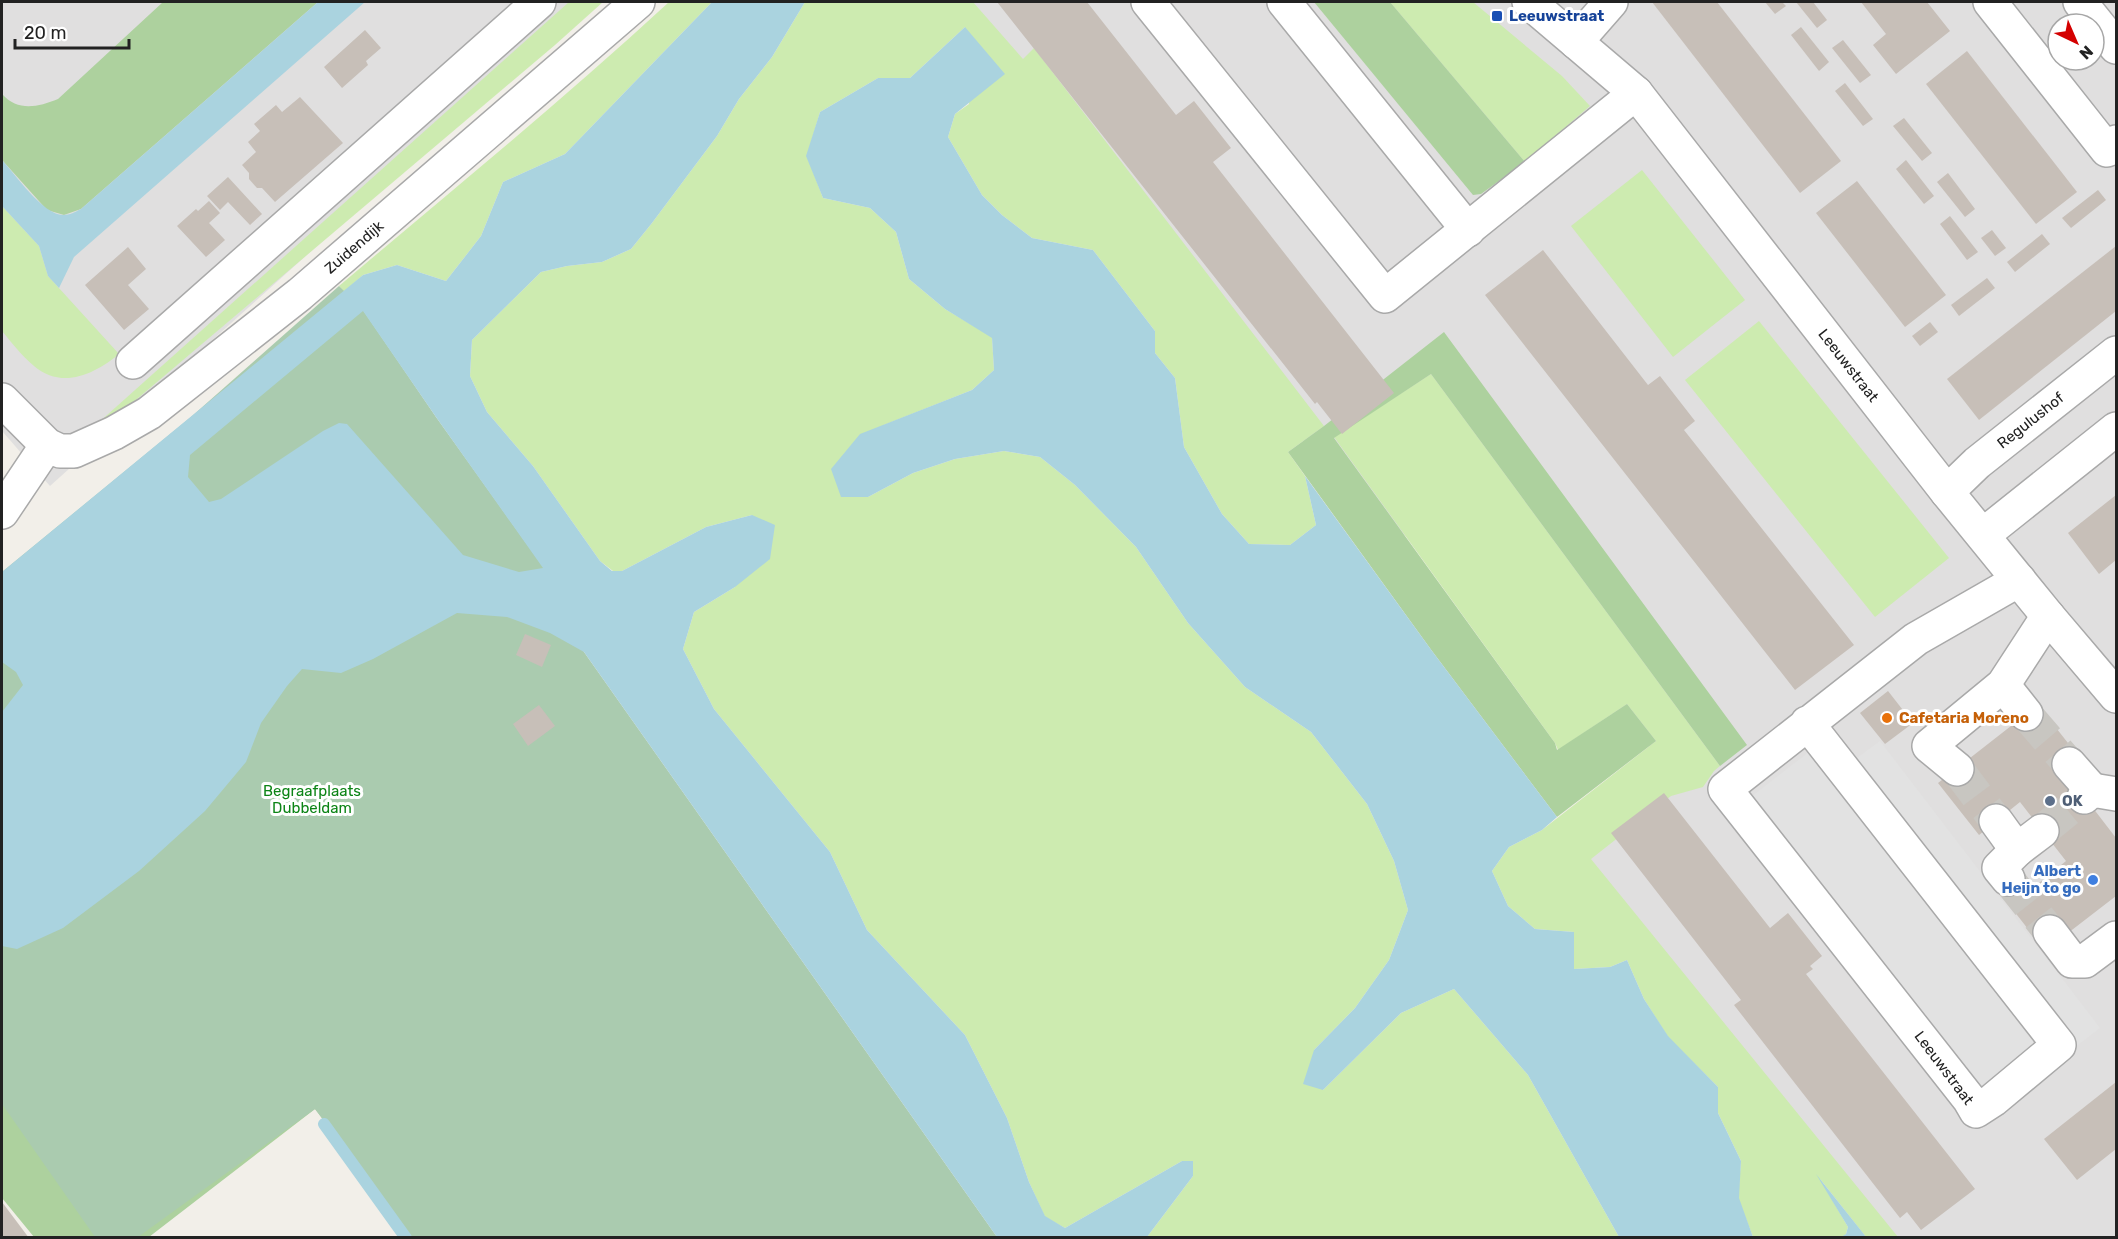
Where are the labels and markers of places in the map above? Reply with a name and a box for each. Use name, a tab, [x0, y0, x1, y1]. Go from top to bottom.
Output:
place label: Leeuwstraat	[1509, 7, 1604, 25]
marker: Leeuwstraat	[1490, 9, 1504, 23]
place label: Cafetaria Moreno	[1899, 709, 2029, 727]
marker: Cafetaria Moreno	[1880, 711, 1894, 725]
place label: OK	[2062, 792, 2083, 810]
marker: OK	[2043, 794, 2057, 808]
place label: Albert Heijn to go	[2001, 862, 2081, 897]
marker: Albert Heijn to go	[2086, 873, 2100, 887]

